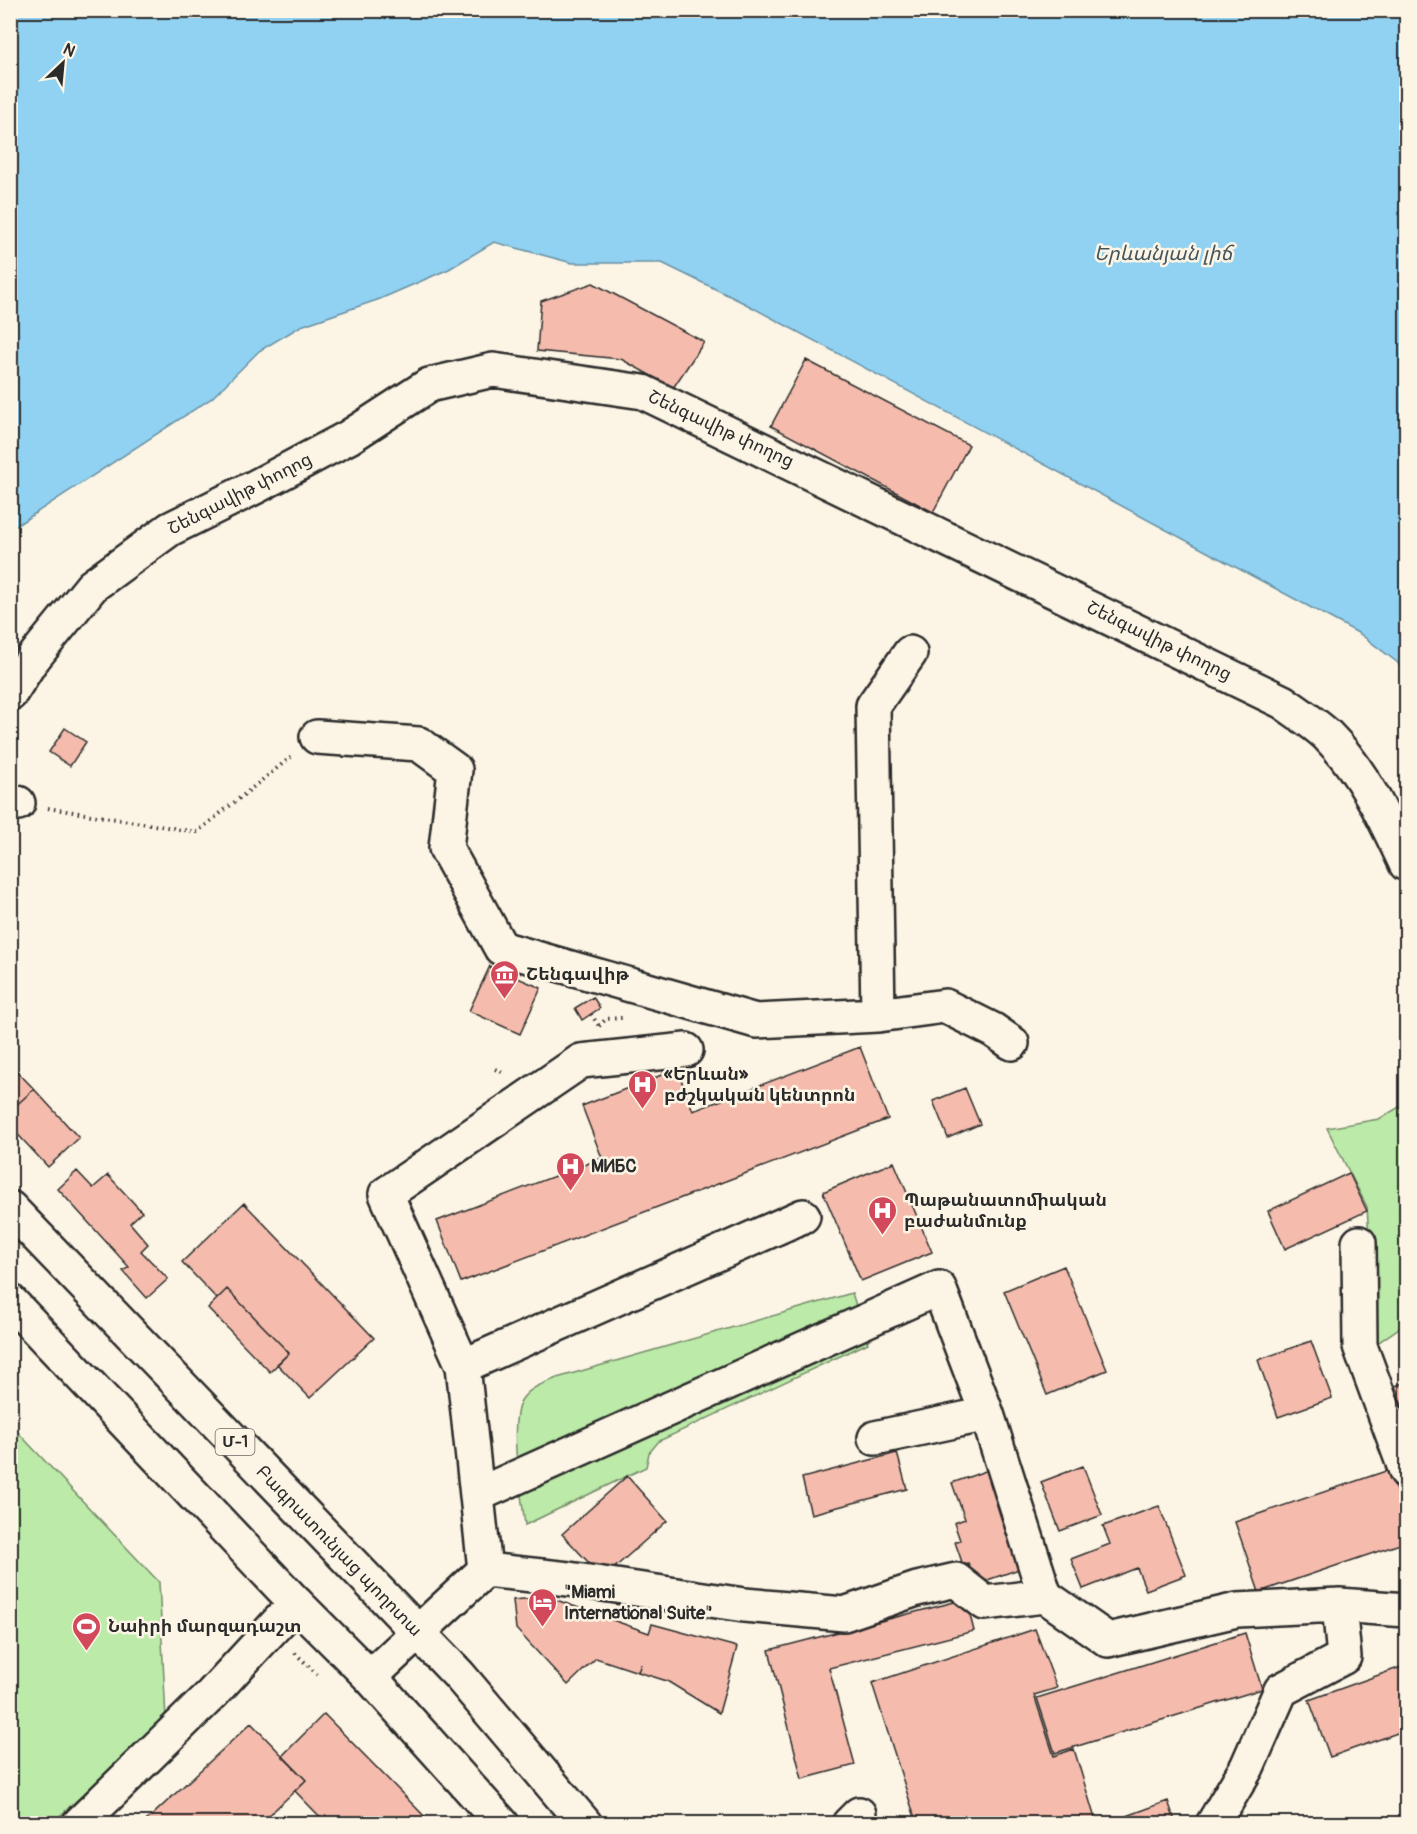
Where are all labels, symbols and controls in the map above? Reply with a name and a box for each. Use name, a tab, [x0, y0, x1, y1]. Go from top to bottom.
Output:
north arrow	[33, 33, 93, 93]
text: N	[60, 39, 79, 62]
water label: Երևանյան լիճ	[1094, 241, 1236, 266]
street label: Շենգավիթ փողոց	[644, 385, 798, 473]
street label: Շենգավիթ փողոց	[164, 448, 316, 540]
street label: Շենգավիթ փողոց	[1083, 596, 1235, 686]
museum icon: Շենգավիթ	[489, 958, 521, 1000]
place label: Շենգավիթ	[526, 963, 629, 986]
place label: «Երևան» բժշկական կենտրոն	[664, 1063, 856, 1107]
hospital icon: «Երևան» բժշկական կենտրոն	[627, 1068, 659, 1110]
hospital icon: МИБС	[554, 1150, 586, 1192]
place label: МИБС	[591, 1155, 637, 1178]
place label: Պաթանատոմիական բաժանմունք	[904, 1189, 1107, 1233]
hospital icon: Պաթանատոմիական բաժանմունք	[867, 1194, 899, 1236]
road number: Մ-1	[216, 1429, 254, 1455]
street label: Բագրատունյաց պողոտա	[251, 1460, 427, 1642]
place label: "Miami International Suite"	[564, 1581, 713, 1625]
hotel icon: "Miami International Suite"	[527, 1586, 559, 1628]
sports icon: Նաիրի մարզադաշտ	[71, 1610, 103, 1652]
place label: Նաիրի մարզադաշտ	[108, 1615, 302, 1638]

